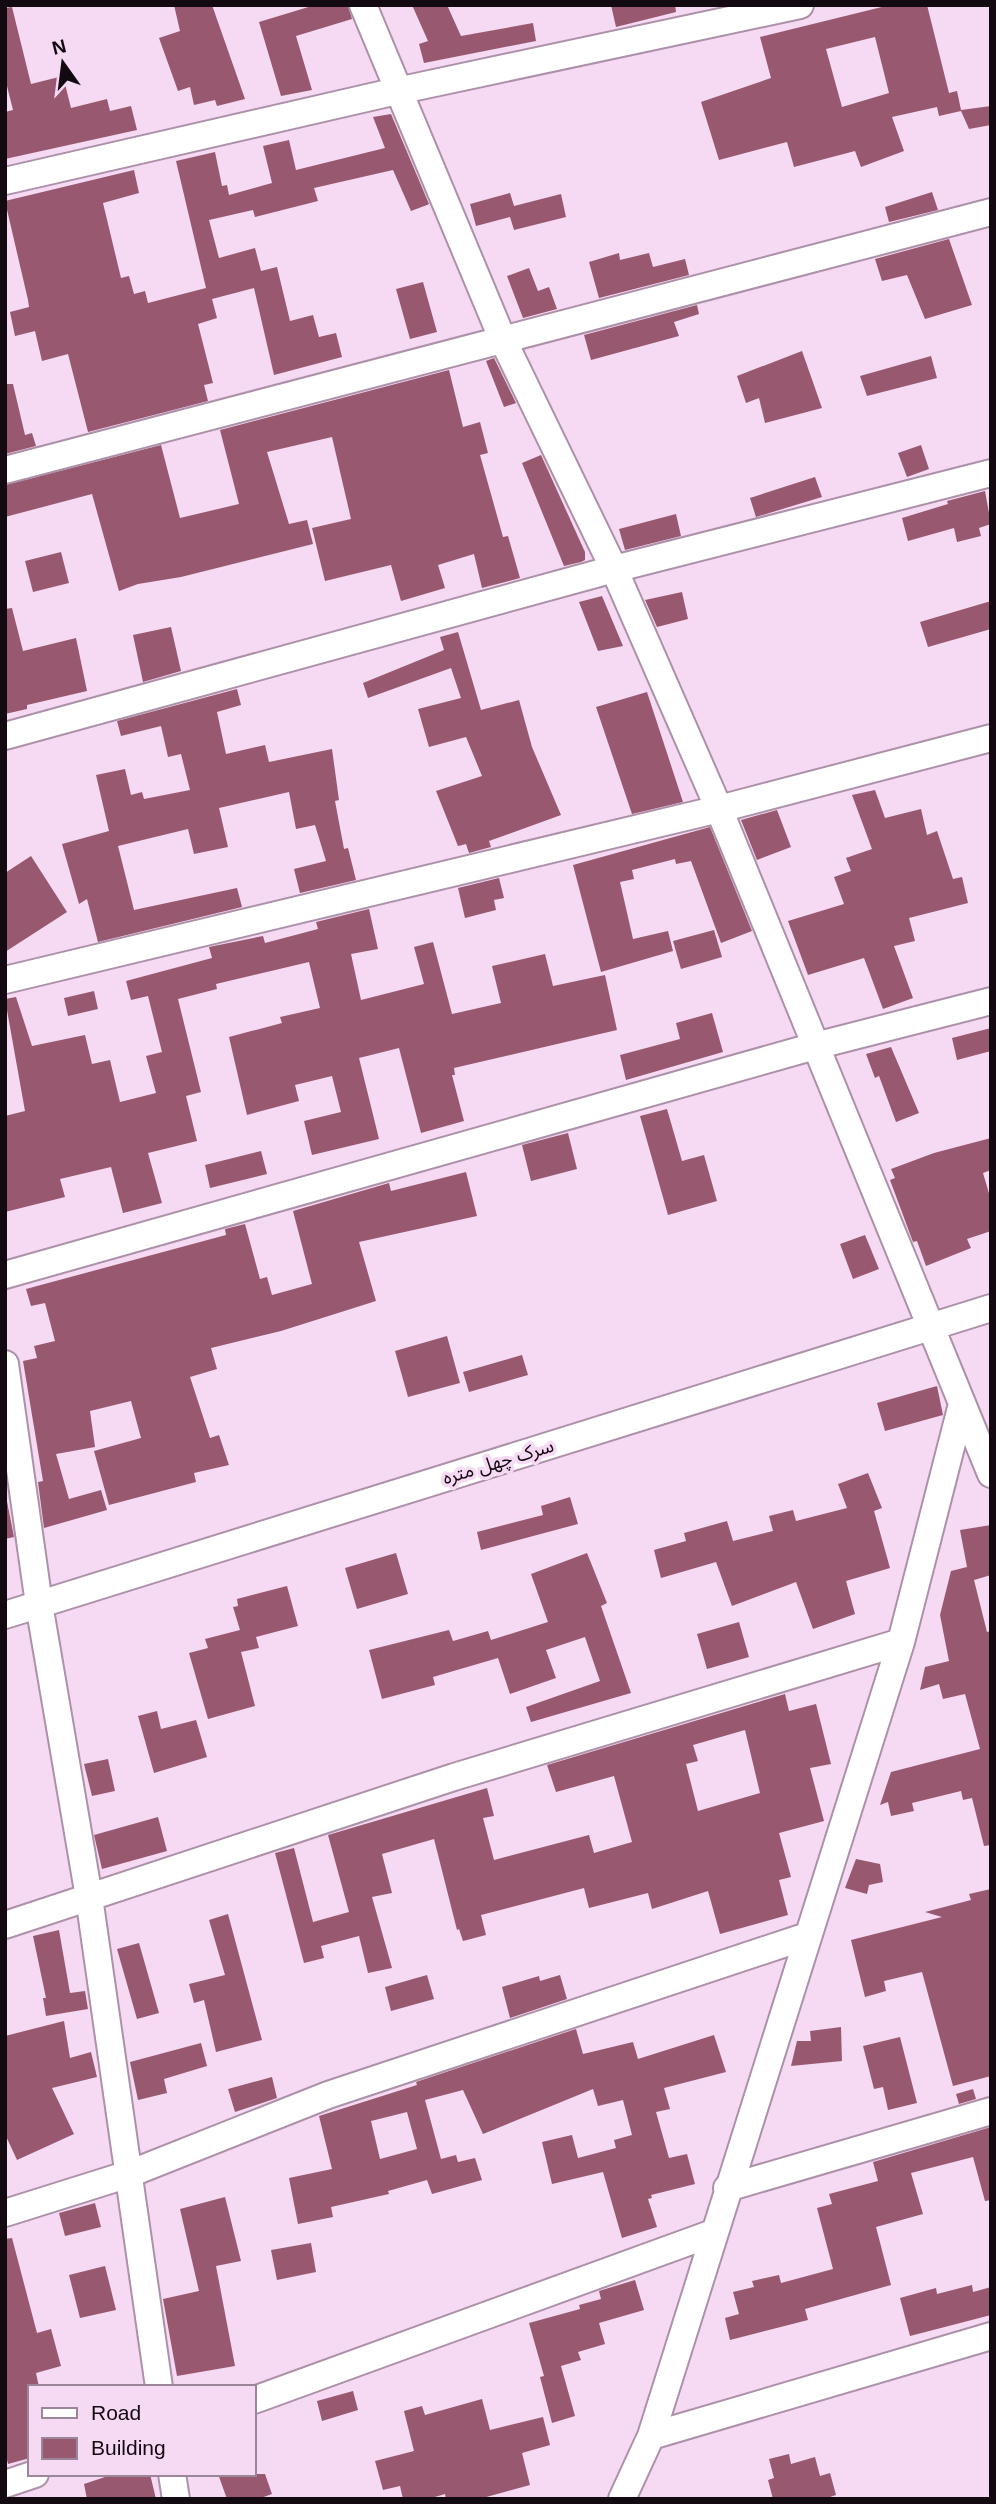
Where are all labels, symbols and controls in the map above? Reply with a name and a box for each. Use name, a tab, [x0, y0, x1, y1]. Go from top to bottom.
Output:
north arrow	[28, 28, 98, 98]
text: N	[50, 35, 68, 59]
street label: سرک چهل متره	[440, 1435, 557, 1490]
legend	[28, 2385, 256, 2476]
text: Road	[91, 2401, 141, 2424]
text: Building	[91, 2436, 166, 2459]

